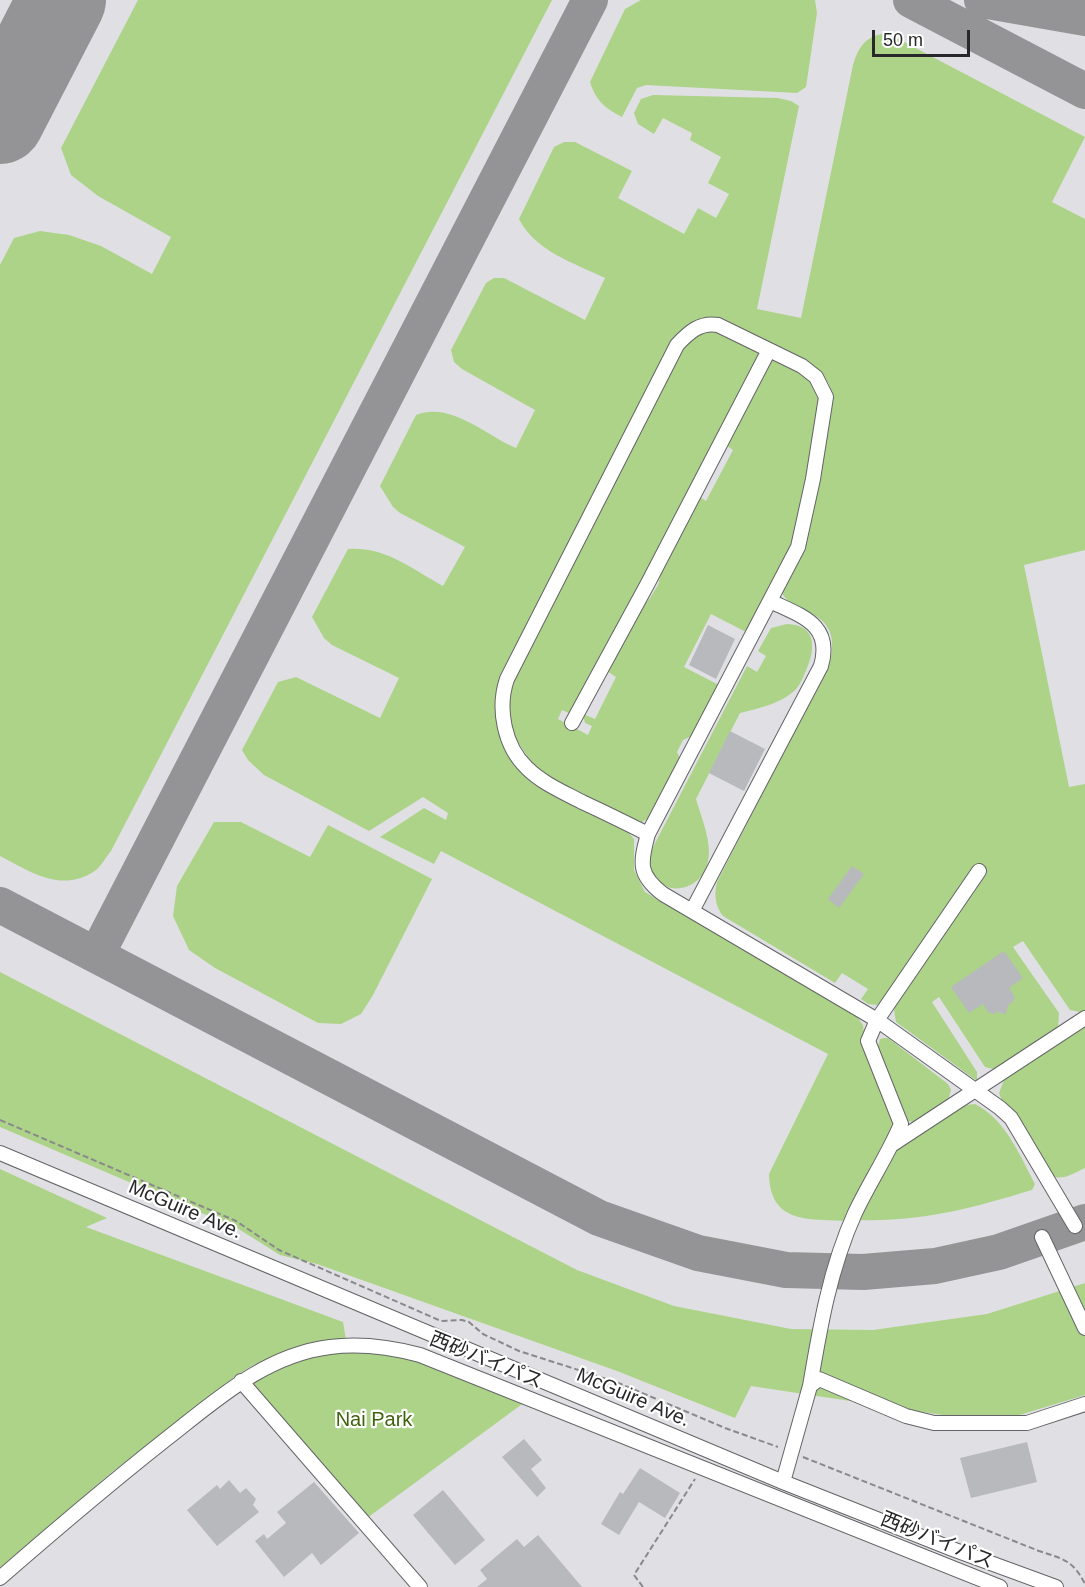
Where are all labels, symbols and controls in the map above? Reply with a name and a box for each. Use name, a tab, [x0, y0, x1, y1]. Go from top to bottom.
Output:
scale bar	[875, 18, 972, 56]
text: 50 m	[883, 30, 923, 50]
street label: McGuire Ave.	[125, 1175, 245, 1245]
street label: 西砂バイパス	[426, 1327, 546, 1395]
street label: McGuire Ave.	[573, 1363, 693, 1433]
park label: Nai Park	[336, 1408, 412, 1432]
street label: 西砂バイパス	[877, 1507, 997, 1575]

